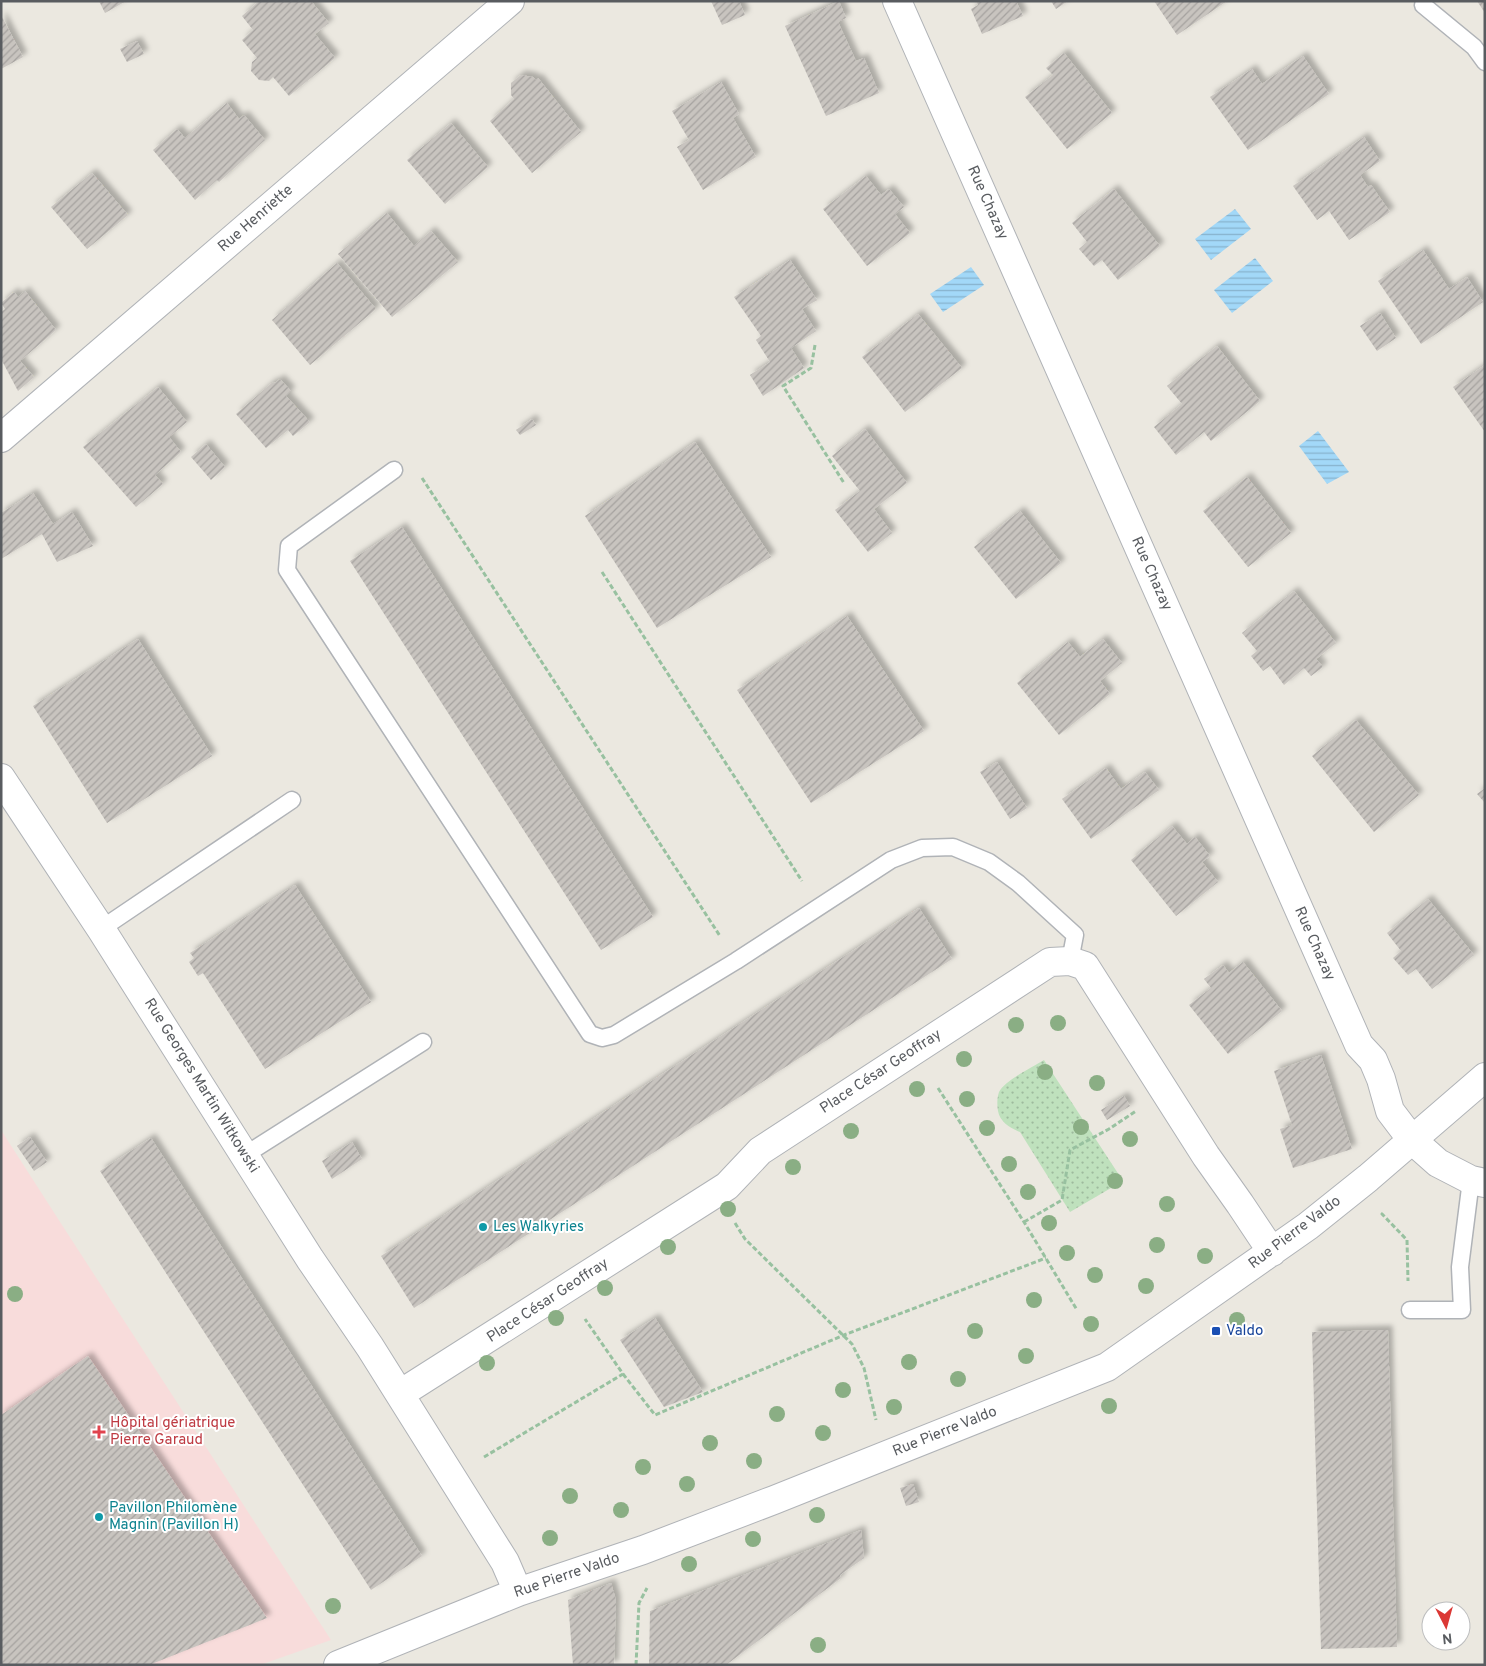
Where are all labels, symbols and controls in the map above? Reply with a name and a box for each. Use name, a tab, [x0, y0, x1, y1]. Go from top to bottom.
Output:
street label: Rue Chazay	[962, 163, 1012, 243]
street label: Rue Henriette	[214, 181, 298, 257]
street label: Rue Chazay	[1126, 534, 1176, 614]
street label: Rue Chazay	[1289, 904, 1339, 984]
street label: Rue Georges Martin Witkowski	[139, 995, 263, 1177]
street label: Place César Geoffray	[817, 1026, 946, 1118]
street label: Rue Pierre Valdo	[1245, 1192, 1345, 1274]
place label: Les Walkyries	[493, 1218, 584, 1237]
marker: Les Walkyries	[477, 1221, 489, 1233]
street label: Place César Geoffray	[484, 1255, 613, 1347]
place label: Valdo	[1226, 1322, 1263, 1341]
marker: Valdo	[1210, 1325, 1222, 1337]
street label: Rue Pierre Valdo	[890, 1402, 1000, 1462]
place label: Hôpital gériatrique Pierre Garaud	[110, 1414, 235, 1450]
marker: Hôpital gériatrique Pierre Garaud	[92, 1425, 106, 1439]
place label: Pavillon Philomène Magnin (Pavillon H)	[109, 1499, 239, 1535]
marker: Pavillon Philomène Magnin (Pavillon H)	[93, 1511, 105, 1523]
street label: Rue Pierre Valdo	[512, 1549, 622, 1603]
north arrow	[1421, 1601, 1471, 1651]
text: N	[1441, 1628, 1453, 1646]

